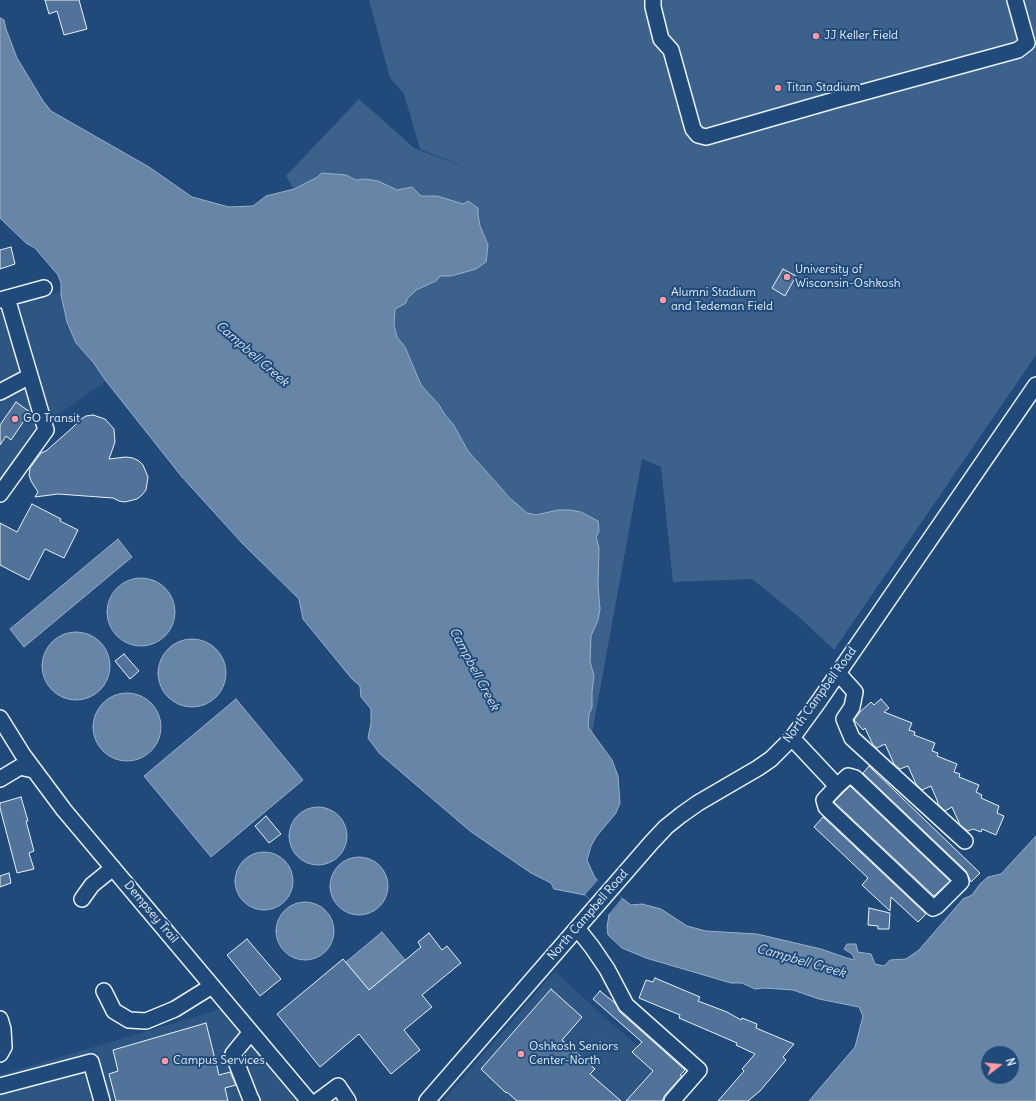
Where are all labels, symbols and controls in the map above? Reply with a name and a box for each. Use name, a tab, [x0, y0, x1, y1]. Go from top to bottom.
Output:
place label: JJ Keller Field	[824, 29, 898, 43]
marker: JJ Keller Field	[811, 31, 821, 41]
place label: Titan Stadium	[786, 81, 860, 95]
marker: Titan Stadium	[773, 83, 783, 93]
place label: University of Wisconsin-Oshkosh	[795, 263, 901, 291]
marker: University of Wisconsin-Oshkosh	[782, 272, 792, 282]
place label: Alumni Stadium and Tedeman Field	[671, 286, 773, 314]
marker: Alumni Stadium and Tedeman Field	[658, 295, 668, 305]
water label: Campbell Creek	[212, 318, 292, 390]
place label: GO Transit	[23, 412, 80, 426]
marker: GO Transit	[10, 414, 20, 424]
water label: Campbell Creek	[446, 625, 502, 713]
street label: North Campbell Road	[780, 644, 860, 746]
street label: North Campbell Road	[545, 867, 631, 963]
street label: Dempsey Trail	[121, 878, 181, 946]
water label: Campbell Creek	[755, 941, 847, 981]
place label: Oshkosh Seniors Center-North	[529, 1040, 619, 1068]
north arrow	[980, 1045, 1020, 1085]
marker: Oshkosh Seniors Center-North	[516, 1049, 526, 1059]
place label: Campus Services	[173, 1054, 265, 1068]
marker: Campus Services	[160, 1056, 170, 1066]
text: N	[1003, 1056, 1018, 1068]

